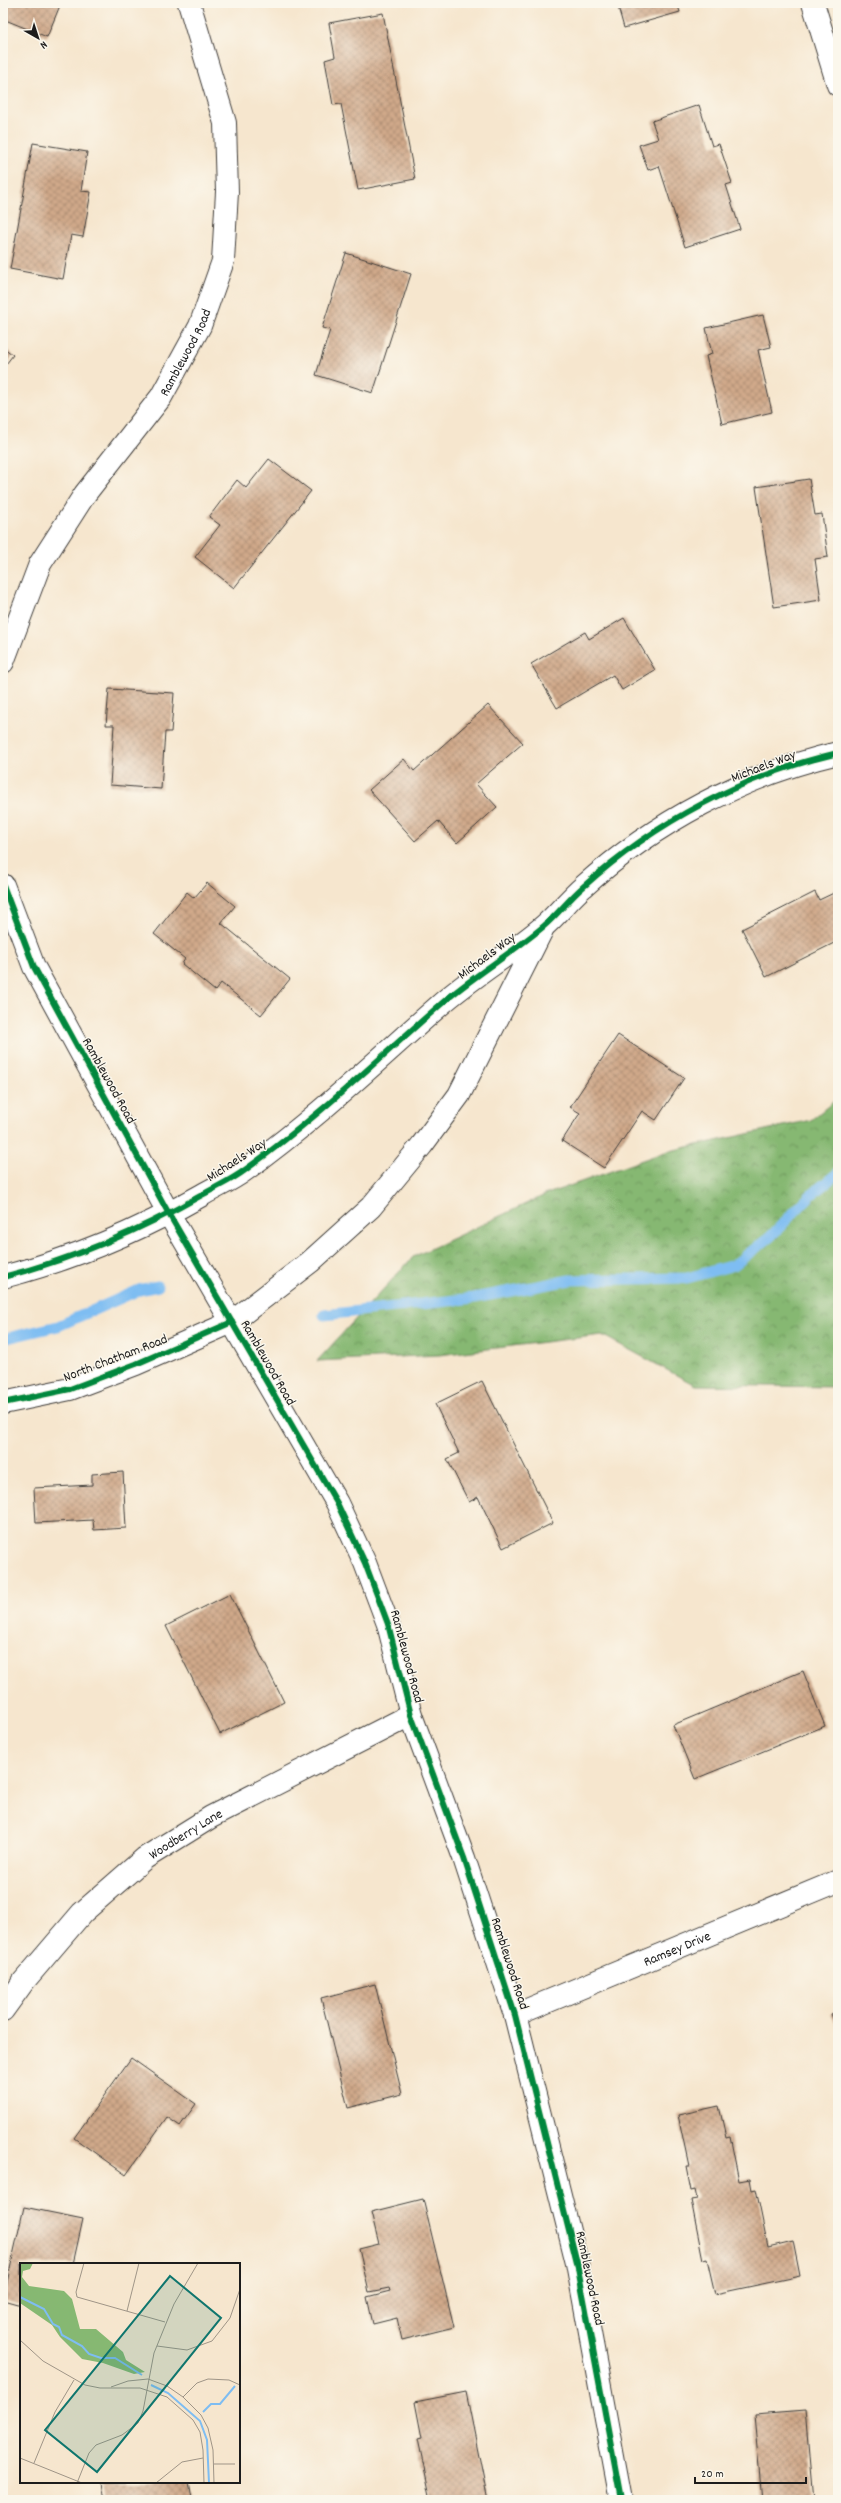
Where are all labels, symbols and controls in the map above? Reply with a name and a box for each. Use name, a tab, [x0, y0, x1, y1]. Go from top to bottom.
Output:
north arrow	[18, 18, 58, 58]
text: N	[35, 36, 50, 52]
street label: Ramblewood Road	[155, 306, 217, 400]
street label: Michaels Way	[728, 745, 799, 788]
street label: Michaels Way	[454, 928, 521, 985]
street label: Ramblewood Road	[76, 1034, 140, 1128]
street label: Michaels Way	[203, 1134, 271, 1188]
street label: Ramblewood Road	[235, 1316, 300, 1410]
street label: North Chatham Road	[61, 1330, 171, 1388]
street label: Ramblewood Road	[384, 1608, 428, 1705]
street label: Woodberry Lane	[145, 1805, 227, 1865]
street label: Ramblewood Road	[485, 1915, 533, 2012]
street label: Ramsey Drive	[641, 1927, 714, 1973]
street label: Ramblewood Road	[569, 2229, 609, 2327]
inset map	[20, 2263, 240, 2483]
scale bar	[695, 2459, 806, 2485]
text: 20 m	[701, 2466, 724, 2483]

